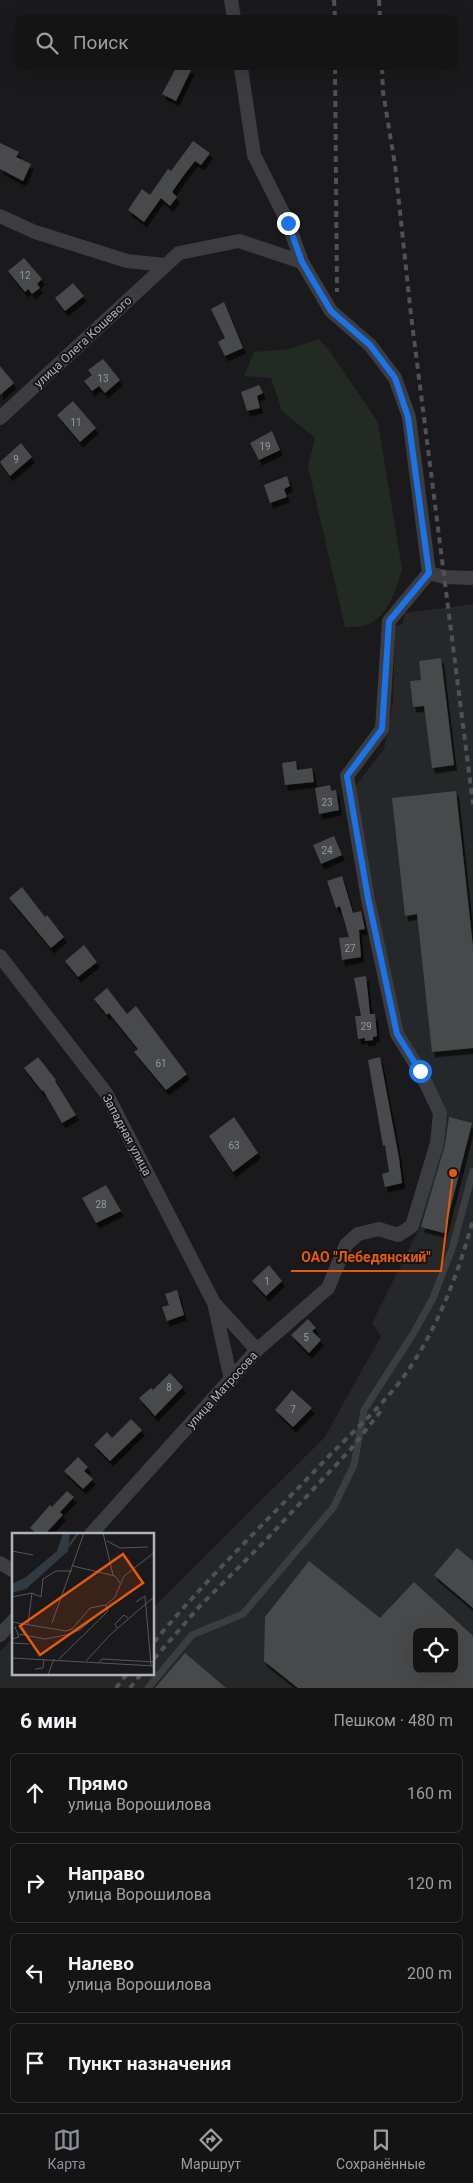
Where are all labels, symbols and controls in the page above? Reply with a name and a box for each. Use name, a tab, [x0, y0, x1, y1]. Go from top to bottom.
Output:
search box	[15, 15, 458, 70]
icon: search	[33, 29, 61, 57]
text: Поиск	[73, 31, 129, 54]
route end	[277, 212, 300, 235]
house number: 12	[19, 270, 31, 281]
street label: улица Олега Кошевого	[31, 293, 135, 391]
house number: 13	[97, 373, 109, 384]
house number: 11	[70, 417, 82, 428]
house number: 19	[259, 441, 271, 452]
house number: 9	[13, 454, 19, 465]
house number: 23	[321, 797, 333, 808]
house number: 24	[321, 845, 333, 856]
house number: 27	[344, 943, 356, 954]
house number: 29	[360, 1021, 372, 1032]
house number: 61	[155, 1058, 167, 1069]
route start	[409, 1060, 432, 1083]
street label: Западная улица	[100, 1092, 154, 1178]
house number: 63	[228, 1140, 240, 1151]
house number: 28	[95, 1199, 107, 1210]
callout: ОАО "Лебедянский"	[291, 1242, 441, 1271]
text: ОАО "Лебедянский"	[301, 1249, 431, 1265]
house number: 1	[264, 1276, 270, 1287]
house number: 5	[303, 1332, 309, 1343]
street label: улица Матросова	[184, 1349, 260, 1431]
house number: 8	[166, 1382, 172, 1393]
house number: 7	[290, 1404, 296, 1415]
inset map	[12, 1533, 155, 1676]
map controls	[413, 1628, 458, 1673]
button: locate	[413, 1628, 458, 1673]
text: 6 мин	[20, 1709, 77, 1733]
text: Пешком · 480 m	[334, 1711, 453, 1730]
text: Прямо	[68, 1772, 128, 1795]
icon: ahead	[21, 1779, 49, 1807]
text: 160 m	[407, 1784, 452, 1803]
text: улица Ворошилова	[68, 1795, 212, 1814]
text: Направо	[68, 1862, 145, 1885]
icon: right	[21, 1869, 49, 1897]
text: 120 m	[407, 1874, 452, 1893]
text: улица Ворошилова	[68, 1885, 212, 1904]
text: Налево	[68, 1952, 134, 1975]
icon: left	[21, 1959, 49, 1987]
text: 200 m	[407, 1964, 452, 1983]
text: улица Ворошилова	[68, 1975, 212, 1994]
icon: arrive	[21, 2049, 49, 2077]
text: Пункт назначения	[68, 2052, 231, 2075]
tab: Карта	[48, 2126, 86, 2172]
tab: Маршрут	[181, 2126, 241, 2172]
tab: Сохранённые	[336, 2126, 425, 2172]

